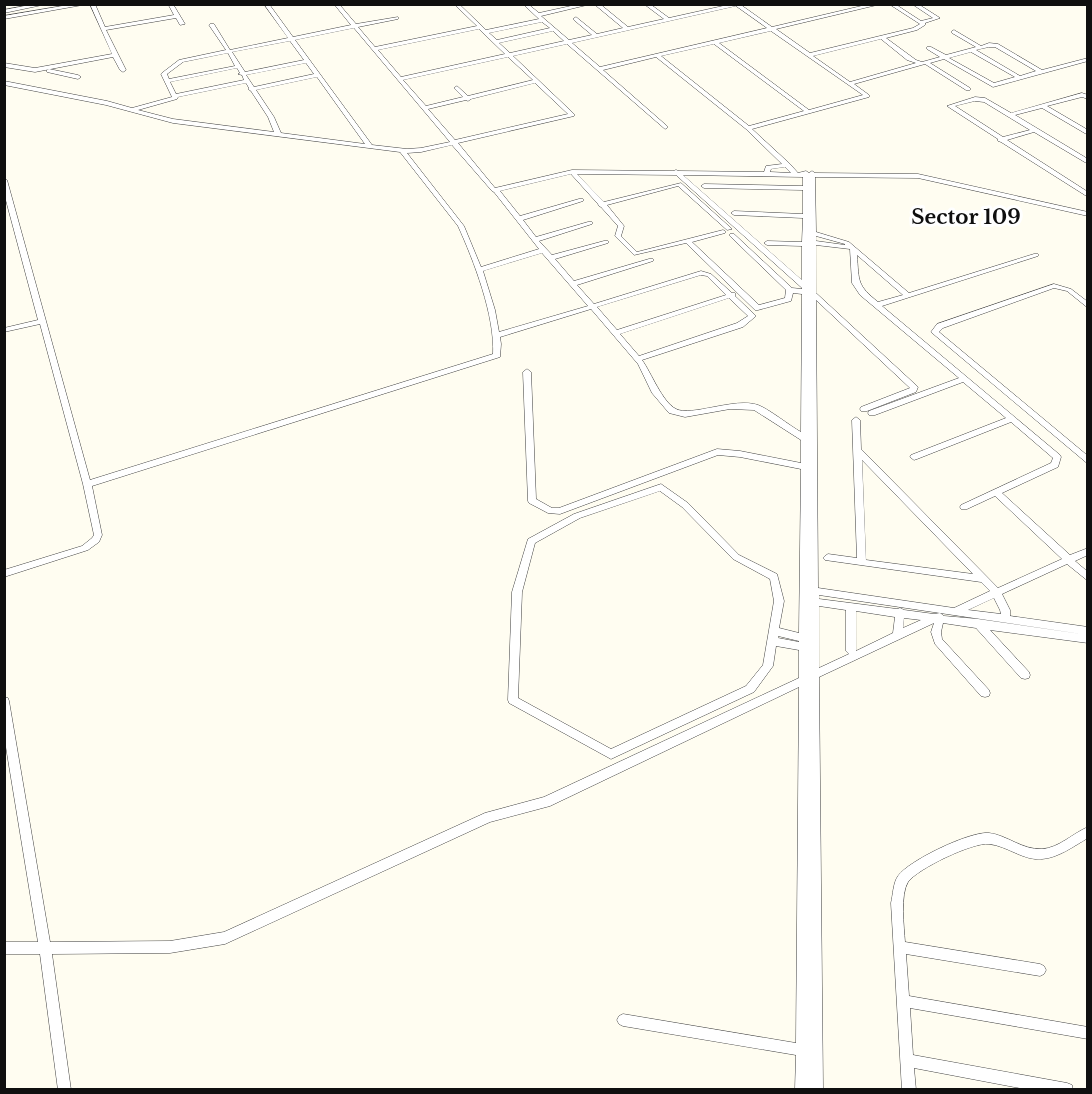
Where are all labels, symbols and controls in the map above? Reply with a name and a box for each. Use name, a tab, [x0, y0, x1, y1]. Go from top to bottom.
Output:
district label: Sector 109	[911, 205, 1021, 229]

